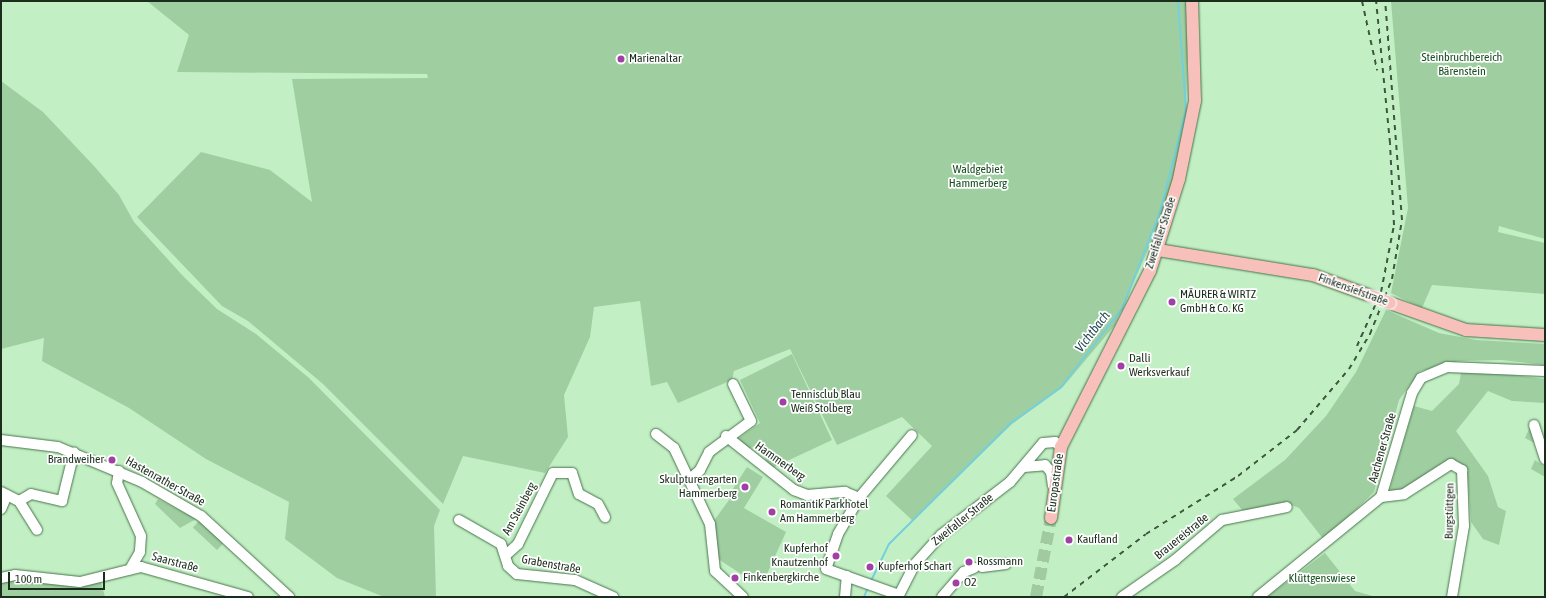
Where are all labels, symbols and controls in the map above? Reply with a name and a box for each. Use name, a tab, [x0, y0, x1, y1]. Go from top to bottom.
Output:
park label: Steinbruchbereich Bärenstein	[1422, 51, 1502, 79]
place label: Marienaltar	[629, 52, 682, 66]
marker: Marienaltar	[616, 54, 626, 64]
park label: Waldgebiet Hammerberg	[949, 163, 1007, 191]
street label: Zweifaller Straße	[1143, 195, 1179, 271]
street label: Finkensiefstraße	[1316, 271, 1390, 309]
place label: MÄURER & WIRTZ GmbH & Co. KG	[1180, 288, 1256, 316]
marker: MÄURER & WIRTZ GmbH & Co. KG	[1167, 297, 1177, 307]
water label: Vichtbach	[1072, 308, 1114, 356]
place label: Dalli Werksverkauf	[1129, 352, 1190, 380]
marker: Dalli Werksverkauf	[1116, 361, 1126, 371]
place label: Tennisclub Blau Weiß Stolberg	[791, 388, 861, 416]
marker: Tennisclub Blau Weiß Stolberg	[778, 397, 788, 407]
street label: Aachener Straße	[1366, 411, 1400, 485]
street label: Hammerberg	[752, 439, 808, 485]
place label: Brandweiher	[48, 453, 104, 467]
street label: Europastraße	[1045, 453, 1067, 513]
street label: Hastenrather Straße	[123, 454, 207, 510]
marker: Brandweiher	[107, 455, 117, 465]
place label: Skulpturengarten Hammerberg	[659, 473, 737, 501]
street label: Am Steinberg	[500, 480, 540, 538]
marker: Skulpturengarten Hammerberg	[740, 482, 750, 492]
street label: Burgstüttgen	[1442, 483, 1458, 539]
street label: Zweifaller Straße	[929, 491, 997, 549]
place label: Romantik Parkhotel Am Hammerberg	[780, 498, 868, 526]
marker: Romantik Parkhotel Am Hammerberg	[767, 507, 777, 517]
street label: Brauereistraße	[1152, 511, 1212, 563]
place label: Kaufland	[1077, 533, 1118, 547]
marker: Kaufland	[1064, 535, 1074, 545]
place label: Kupferhof Knautzenhof	[771, 542, 828, 570]
street label: Saarstraße	[150, 550, 200, 576]
marker: Kupferhof Knautzenhof	[831, 551, 841, 561]
street label: Grabenstraße	[520, 553, 582, 577]
place label: Rossmann	[977, 555, 1023, 569]
marker: Rossmann	[964, 557, 974, 567]
place label: Kupferhof Schart	[878, 560, 952, 574]
marker: Kupferhof Schart	[865, 562, 875, 572]
scale bar	[10, 564, 107, 590]
place label: Finkenbergkirche	[743, 571, 819, 585]
text: 100 m	[15, 572, 42, 586]
park label: Klüttgenswiese	[1288, 572, 1356, 586]
marker: Finkenbergkirche	[730, 573, 740, 583]
place label: O2	[964, 576, 977, 590]
marker: O2	[951, 578, 961, 588]

